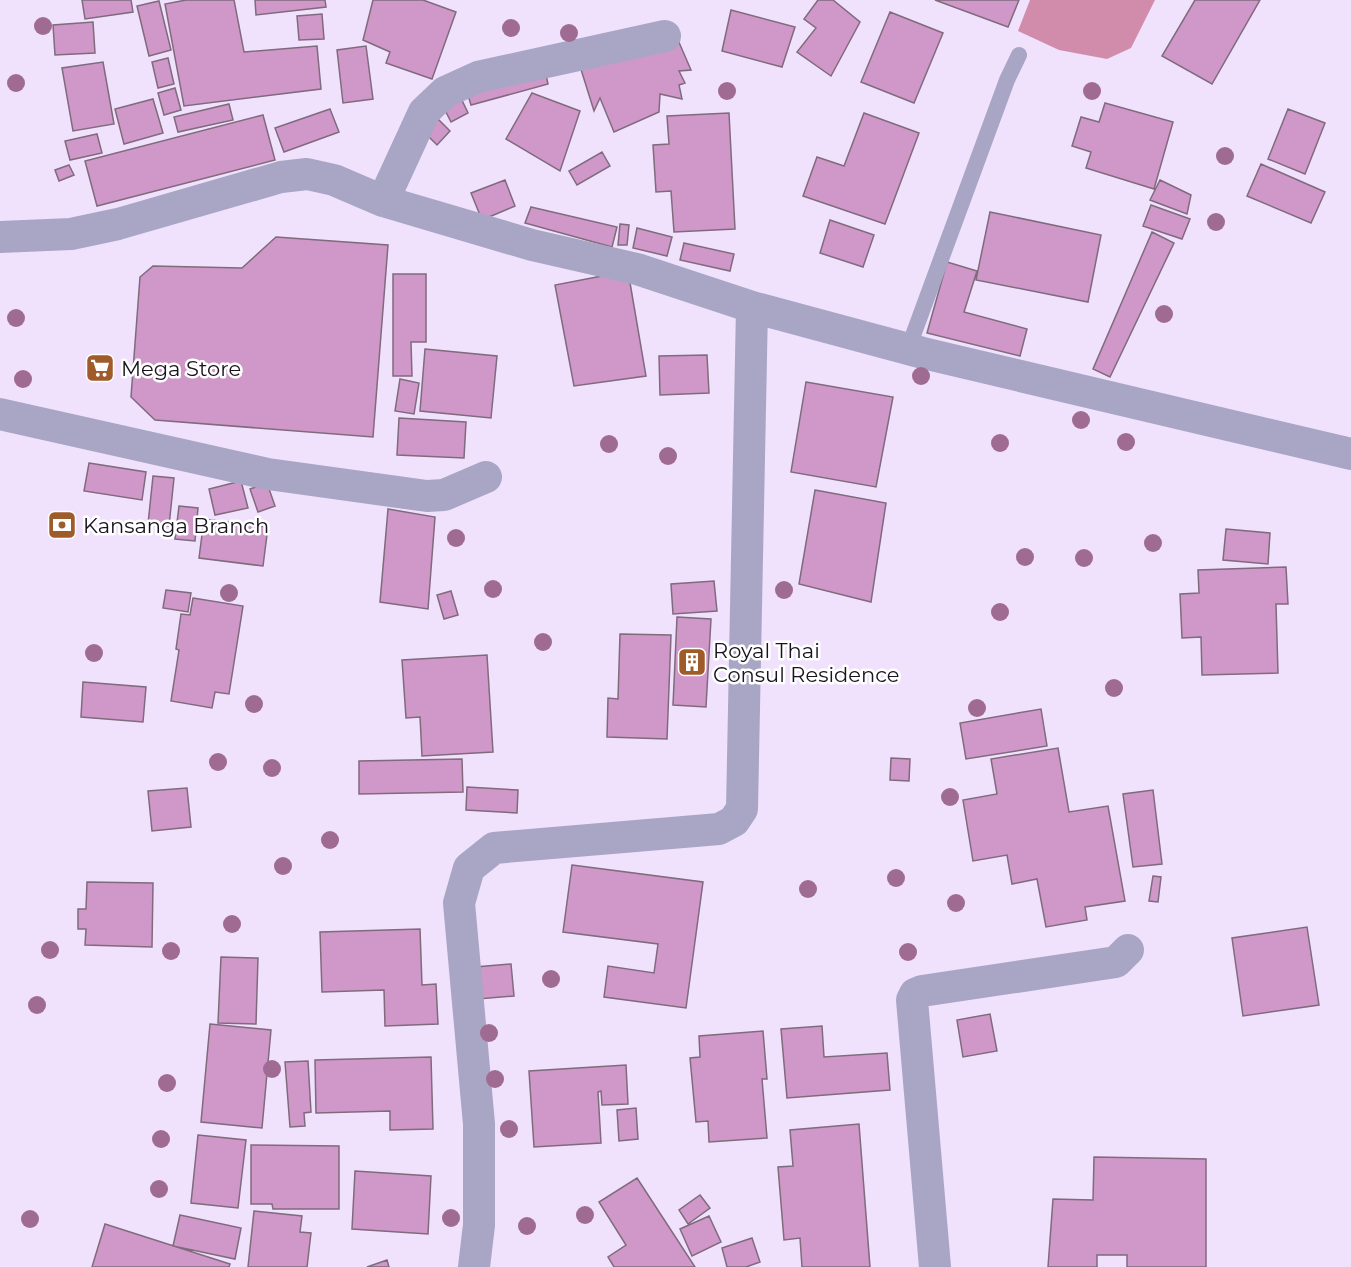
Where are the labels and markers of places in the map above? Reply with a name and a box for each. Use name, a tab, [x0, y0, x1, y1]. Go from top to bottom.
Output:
supermarket icon: Mega Store	[84, 352, 116, 384]
place label: Mega Store	[121, 356, 241, 381]
bank icon: Kansanga Branch	[46, 509, 78, 541]
place label: Kansanga Branch	[83, 513, 269, 538]
place label: Royal Thai Consul Residence	[713, 638, 900, 687]
building icon: Royal Thai Consul Residence	[676, 646, 708, 678]

